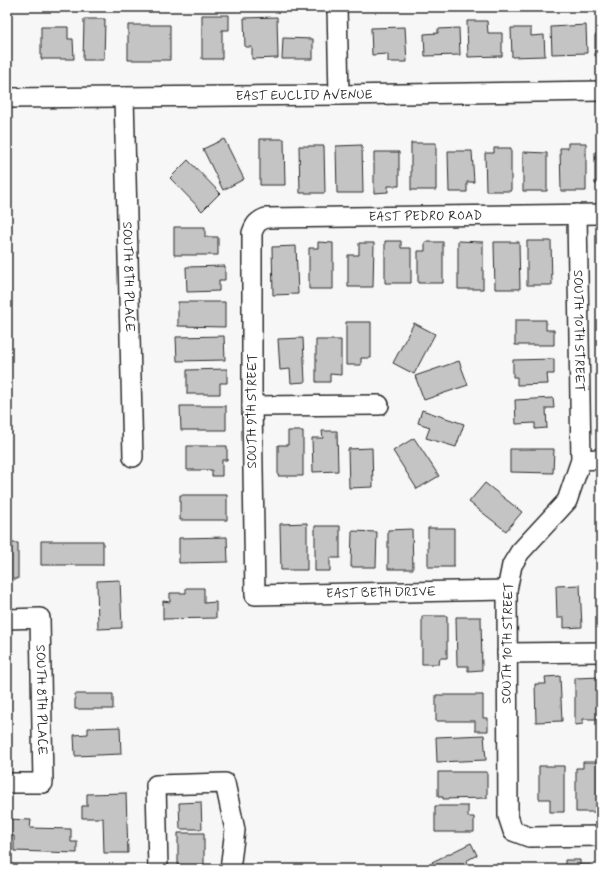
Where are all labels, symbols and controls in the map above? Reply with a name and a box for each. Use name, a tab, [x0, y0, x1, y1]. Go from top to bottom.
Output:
street label: EAST EUCLID AVENUE	[236, 86, 373, 104]
street label: EAST PEDRO ROAD	[369, 207, 482, 225]
street label: SOUTH 8TH PLACE	[119, 222, 138, 332]
street label: SOUTH 10TH STREET	[569, 270, 588, 392]
street label: SOUTH 9TH STREET	[244, 353, 261, 469]
street label: SOUTH 10TH STREET	[498, 582, 518, 704]
street label: EAST BETH DRIVE	[326, 584, 436, 602]
street label: SOUTH 8TH PLACE	[32, 645, 51, 755]

